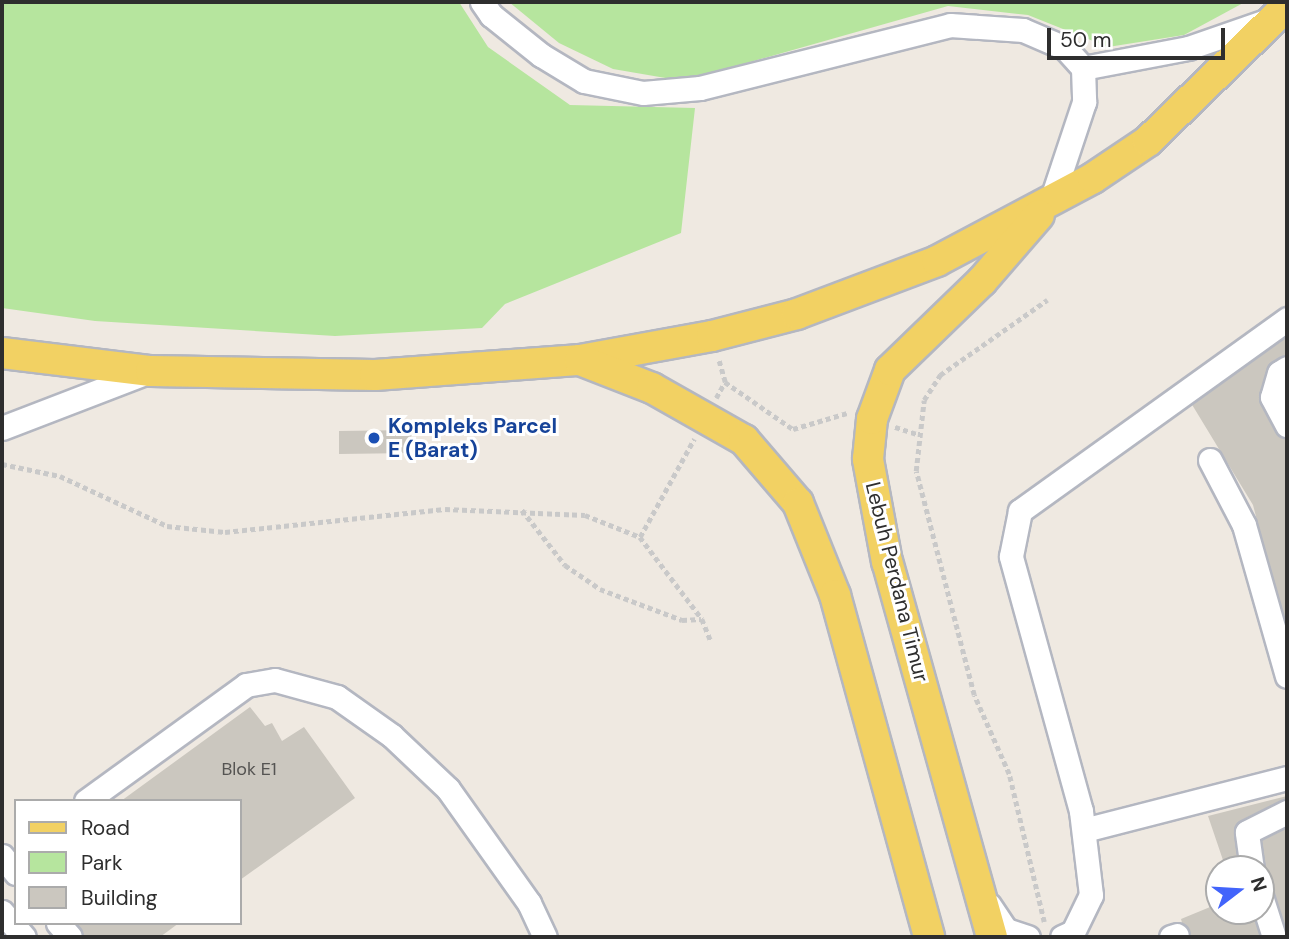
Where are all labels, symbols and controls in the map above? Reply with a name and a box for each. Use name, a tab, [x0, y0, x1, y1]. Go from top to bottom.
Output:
scale bar	[1051, 14, 1230, 58]
text: 50 m	[1060, 26, 1111, 54]
place label: Kompleks Parcel E (Barat)	[388, 413, 557, 463]
marker: Kompleks Parcel E (Barat)	[366, 430, 382, 446]
street label: Lebuh Perdana Timur	[860, 479, 934, 685]
house number: Blok E1	[221, 758, 277, 780]
legend	[14, 799, 242, 925]
text: Road	[81, 814, 130, 842]
text: Park	[81, 849, 122, 877]
north arrow	[1205, 855, 1275, 925]
text: N	[1245, 874, 1273, 895]
text: Building	[81, 884, 157, 912]

